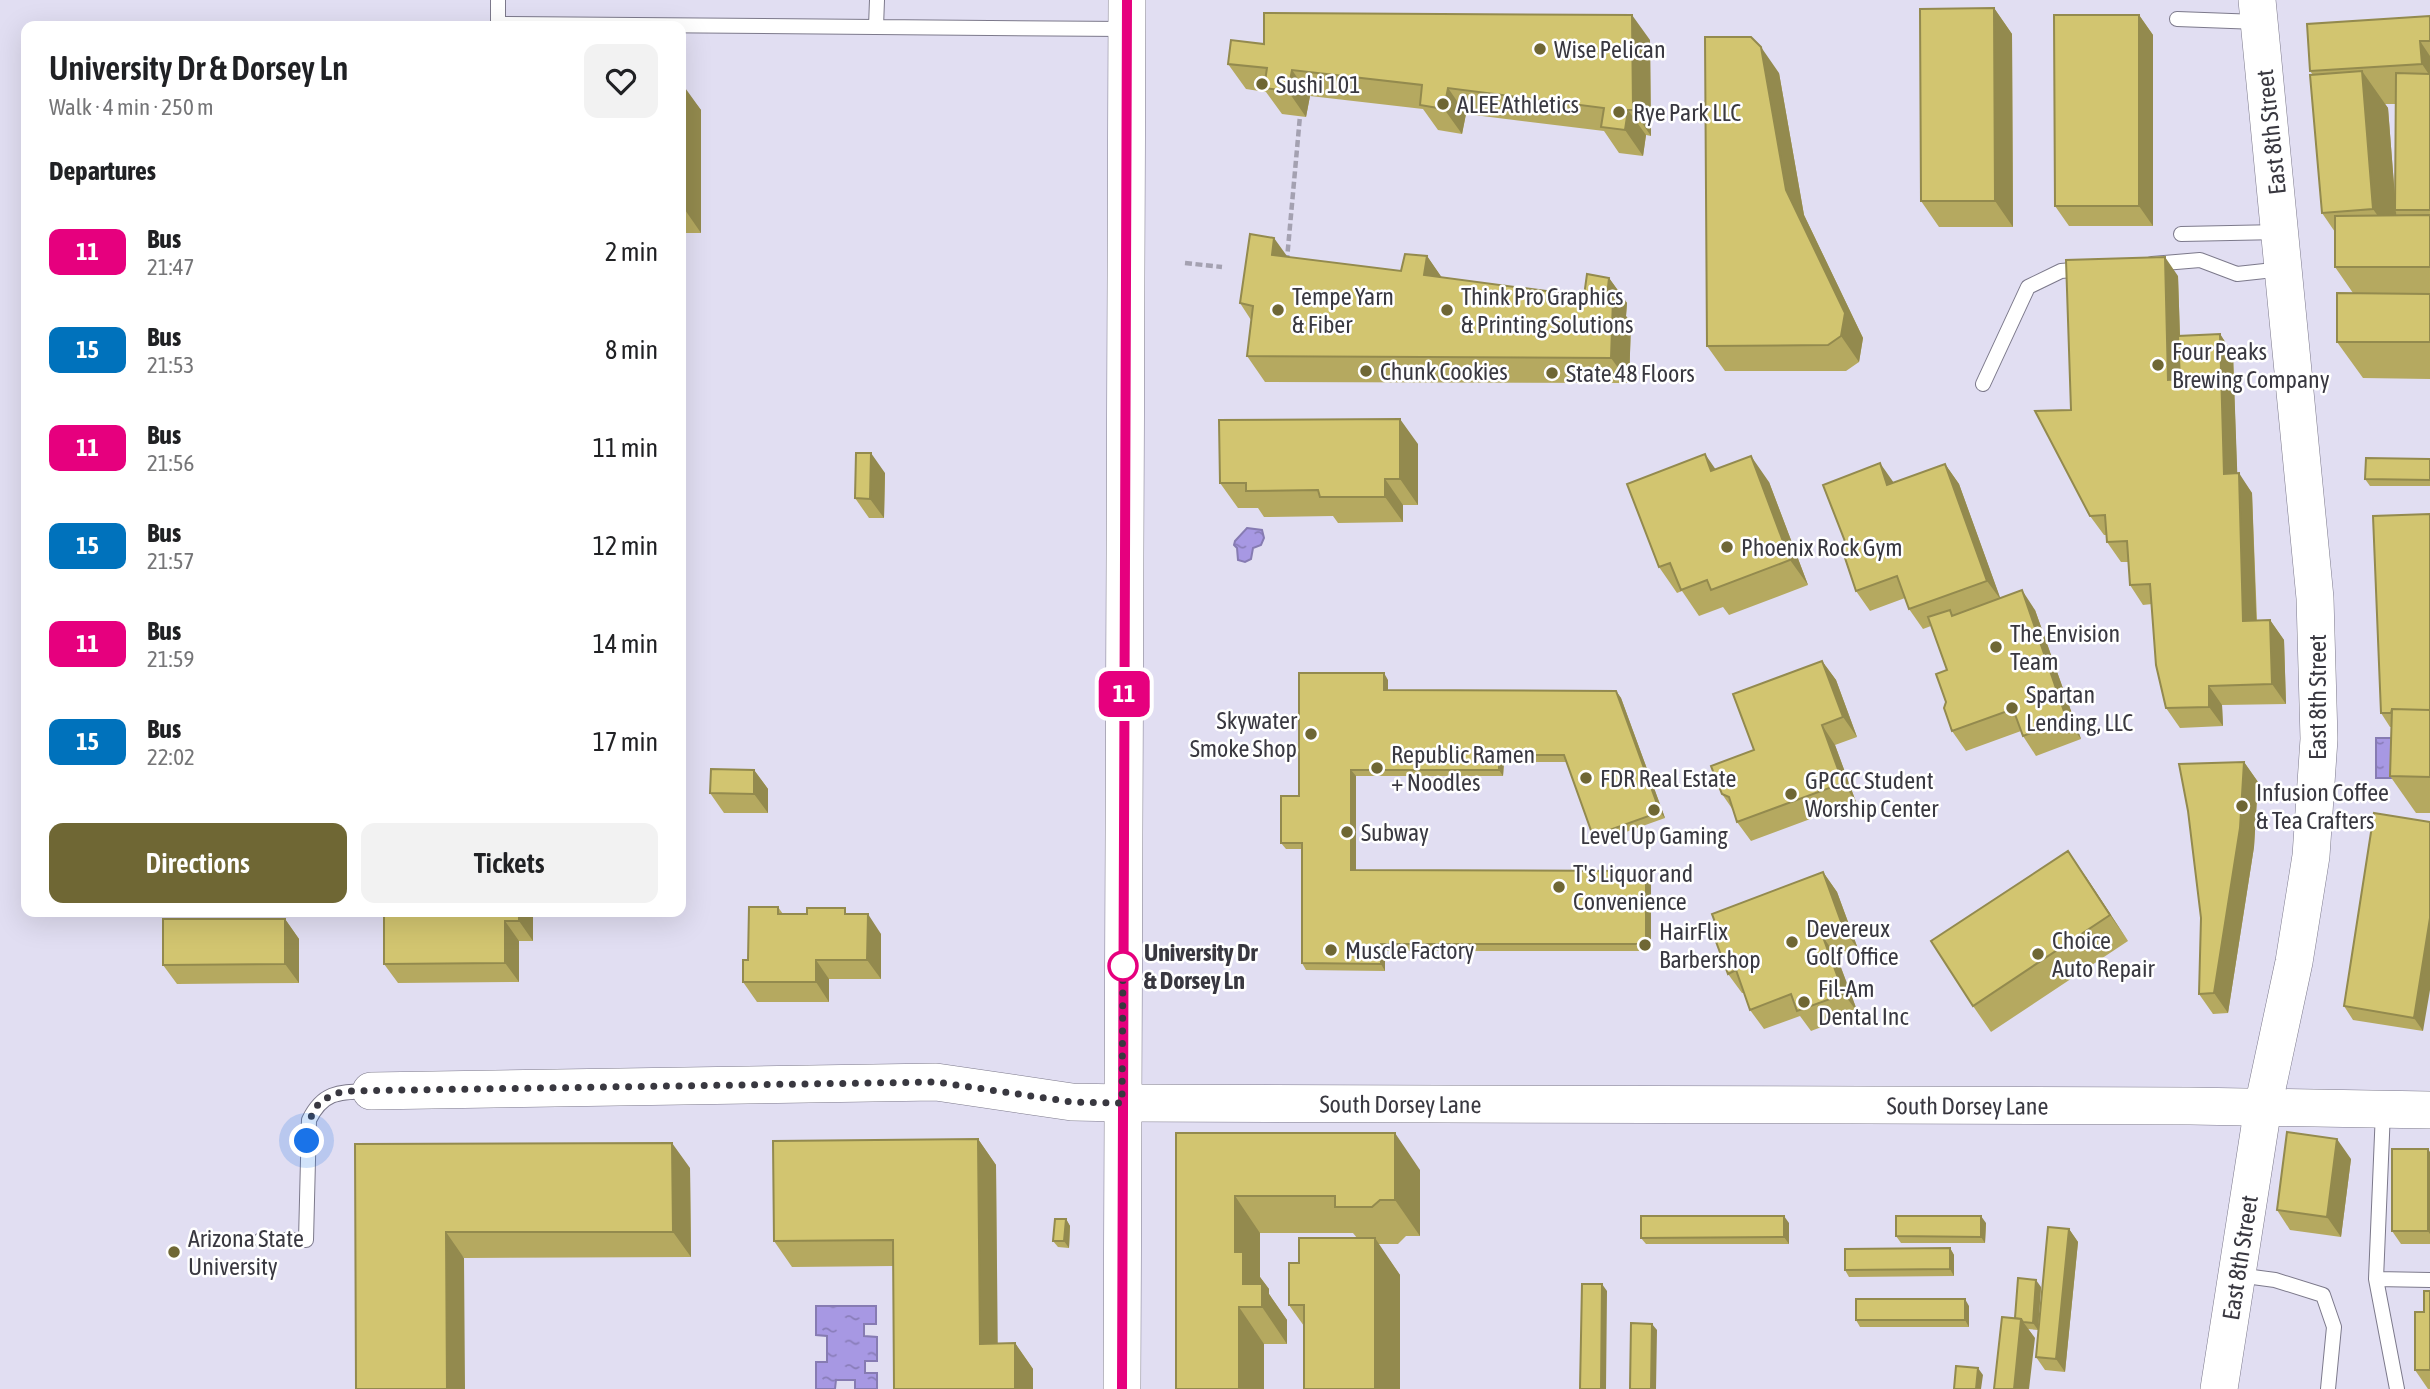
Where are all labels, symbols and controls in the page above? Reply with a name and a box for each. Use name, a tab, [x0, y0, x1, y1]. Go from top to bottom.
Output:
place label: Wise Pelican	[1554, 36, 1666, 63]
marker: Wise Pelican	[1532, 41, 1548, 57]
button: heart	[584, 44, 658, 118]
text: University Dr & Dorsey Ln	[49, 49, 348, 87]
street label: East 8th Street	[2251, 68, 2291, 196]
place label: Sushi 101	[1276, 71, 1360, 98]
marker: Sushi 101	[1254, 76, 1270, 92]
place label: ALEE Athletics	[1457, 91, 1579, 118]
text: Walk · 4 min · 250 m	[49, 94, 213, 120]
marker: ALEE Athletics	[1435, 96, 1451, 112]
place label: Rye Park LLC	[1633, 99, 1741, 126]
marker: Rye Park LLC	[1611, 104, 1627, 120]
text: Departures	[49, 156, 156, 186]
text: Bus	[147, 224, 181, 254]
text: 2 min	[605, 237, 658, 267]
text: 11	[76, 238, 99, 265]
text: 21:47	[147, 254, 194, 280]
place label: Tempe Yarn & Fiber	[1292, 283, 1394, 338]
place label: Think Pro Graphics & Printing Solutions	[1461, 283, 1634, 338]
marker: Tempe Yarn & Fiber	[1270, 302, 1286, 318]
marker: Think Pro Graphics & Printing Solutions	[1439, 302, 1455, 318]
text: Bus	[147, 322, 181, 352]
text: 8 min	[605, 335, 658, 365]
text: 15	[76, 336, 99, 363]
place label: Four Peaks Brewing Company	[2172, 338, 2330, 393]
text: 21:53	[147, 352, 194, 378]
marker: Four Peaks Brewing Company	[2150, 357, 2166, 373]
place label: Chunk Cookies	[1380, 358, 1508, 385]
place label: State 48 Floors	[1566, 360, 1695, 387]
marker: Chunk Cookies	[1358, 363, 1374, 379]
marker: State 48 Floors	[1544, 365, 1560, 381]
text: Bus	[147, 420, 181, 450]
text: 11 min	[593, 433, 658, 463]
text: 11	[76, 434, 99, 461]
text: 21:56	[147, 450, 194, 476]
text: Bus	[147, 518, 181, 548]
text: 12 min	[593, 531, 658, 561]
text: 15	[76, 532, 99, 559]
place label: Phoenix Rock Gym	[1741, 534, 1903, 561]
marker: Phoenix Rock Gym	[1719, 539, 1735, 555]
text: 21:57	[147, 548, 194, 574]
text: Bus	[147, 616, 181, 646]
place label: The Envision Team	[2010, 620, 2120, 675]
text: 14 min	[593, 629, 658, 659]
text: 11	[76, 630, 99, 657]
street label: East 8th Street	[2304, 634, 2331, 760]
marker: The Envision Team	[1988, 639, 2004, 655]
text: 21:59	[147, 646, 194, 672]
line badge: 11	[1092, 671, 1156, 717]
text: 11	[1113, 680, 1135, 707]
place label: Spartan Lending, LLC	[2026, 681, 2133, 736]
marker: Spartan Lending, LLC	[2004, 700, 2020, 716]
place label: Skywater Smoke Shop	[1190, 707, 1298, 762]
text: Bus	[147, 714, 181, 744]
marker: Skywater Smoke Shop	[1303, 726, 1319, 742]
text: 17 min	[593, 727, 658, 757]
text: 15	[76, 728, 99, 755]
place label: Republic Ramen + Noodles	[1391, 741, 1535, 796]
text: 22:02	[147, 744, 195, 770]
marker: Republic Ramen + Noodles	[1369, 760, 1385, 776]
place label: FDR Real Estate	[1600, 765, 1736, 792]
place label: GPCCC Student Worship Center	[1805, 767, 1939, 822]
marker: FDR Real Estate	[1578, 770, 1594, 786]
place label: Infusion Coffee & Tea Crafters	[2256, 779, 2389, 834]
marker: GPCCC Student Worship Center	[1783, 786, 1799, 802]
marker: Infusion Coffee & Tea Crafters	[2234, 798, 2250, 814]
marker: Level Up Gaming	[1646, 802, 1662, 818]
place label: Subway	[1361, 819, 1429, 846]
place label: Level Up Gaming	[1580, 822, 1728, 849]
button: Directions	[49, 823, 347, 903]
button: Tickets	[361, 823, 658, 903]
marker: Subway	[1339, 824, 1355, 840]
place label: T's Liquor and Convenience	[1573, 860, 1693, 915]
marker: T's Liquor and Convenience	[1551, 879, 1567, 895]
place label: Devereux Golf Office	[1806, 915, 1899, 970]
place label: HairFlix Barbershop	[1659, 918, 1761, 973]
place label: Choice Auto Repair	[2052, 927, 2156, 982]
marker: Devereux Golf Office	[1784, 934, 1800, 950]
place label: Muscle Factory	[1345, 937, 1475, 964]
marker: HairFlix Barbershop	[1637, 937, 1653, 953]
place label: University Dr & Dorsey Ln	[1144, 939, 1258, 994]
marker: Muscle Factory	[1323, 942, 1339, 958]
marker: Choice Auto Repair	[2030, 946, 2046, 962]
marker: University Dr & Dorsey Ln	[1108, 951, 1138, 981]
place label: Fil-Am Dental Inc	[1818, 975, 1908, 1030]
marker: Fil-Am Dental Inc	[1796, 994, 1812, 1010]
street label: South Dorsey Lane	[1319, 1090, 1481, 1118]
street label: South Dorsey Lane	[1886, 1092, 2048, 1119]
your location	[289, 1123, 324, 1158]
street label: East 8th Street	[2216, 1193, 2263, 1322]
place label: Arizona State University	[188, 1225, 304, 1280]
marker: Arizona State University	[166, 1244, 182, 1260]

